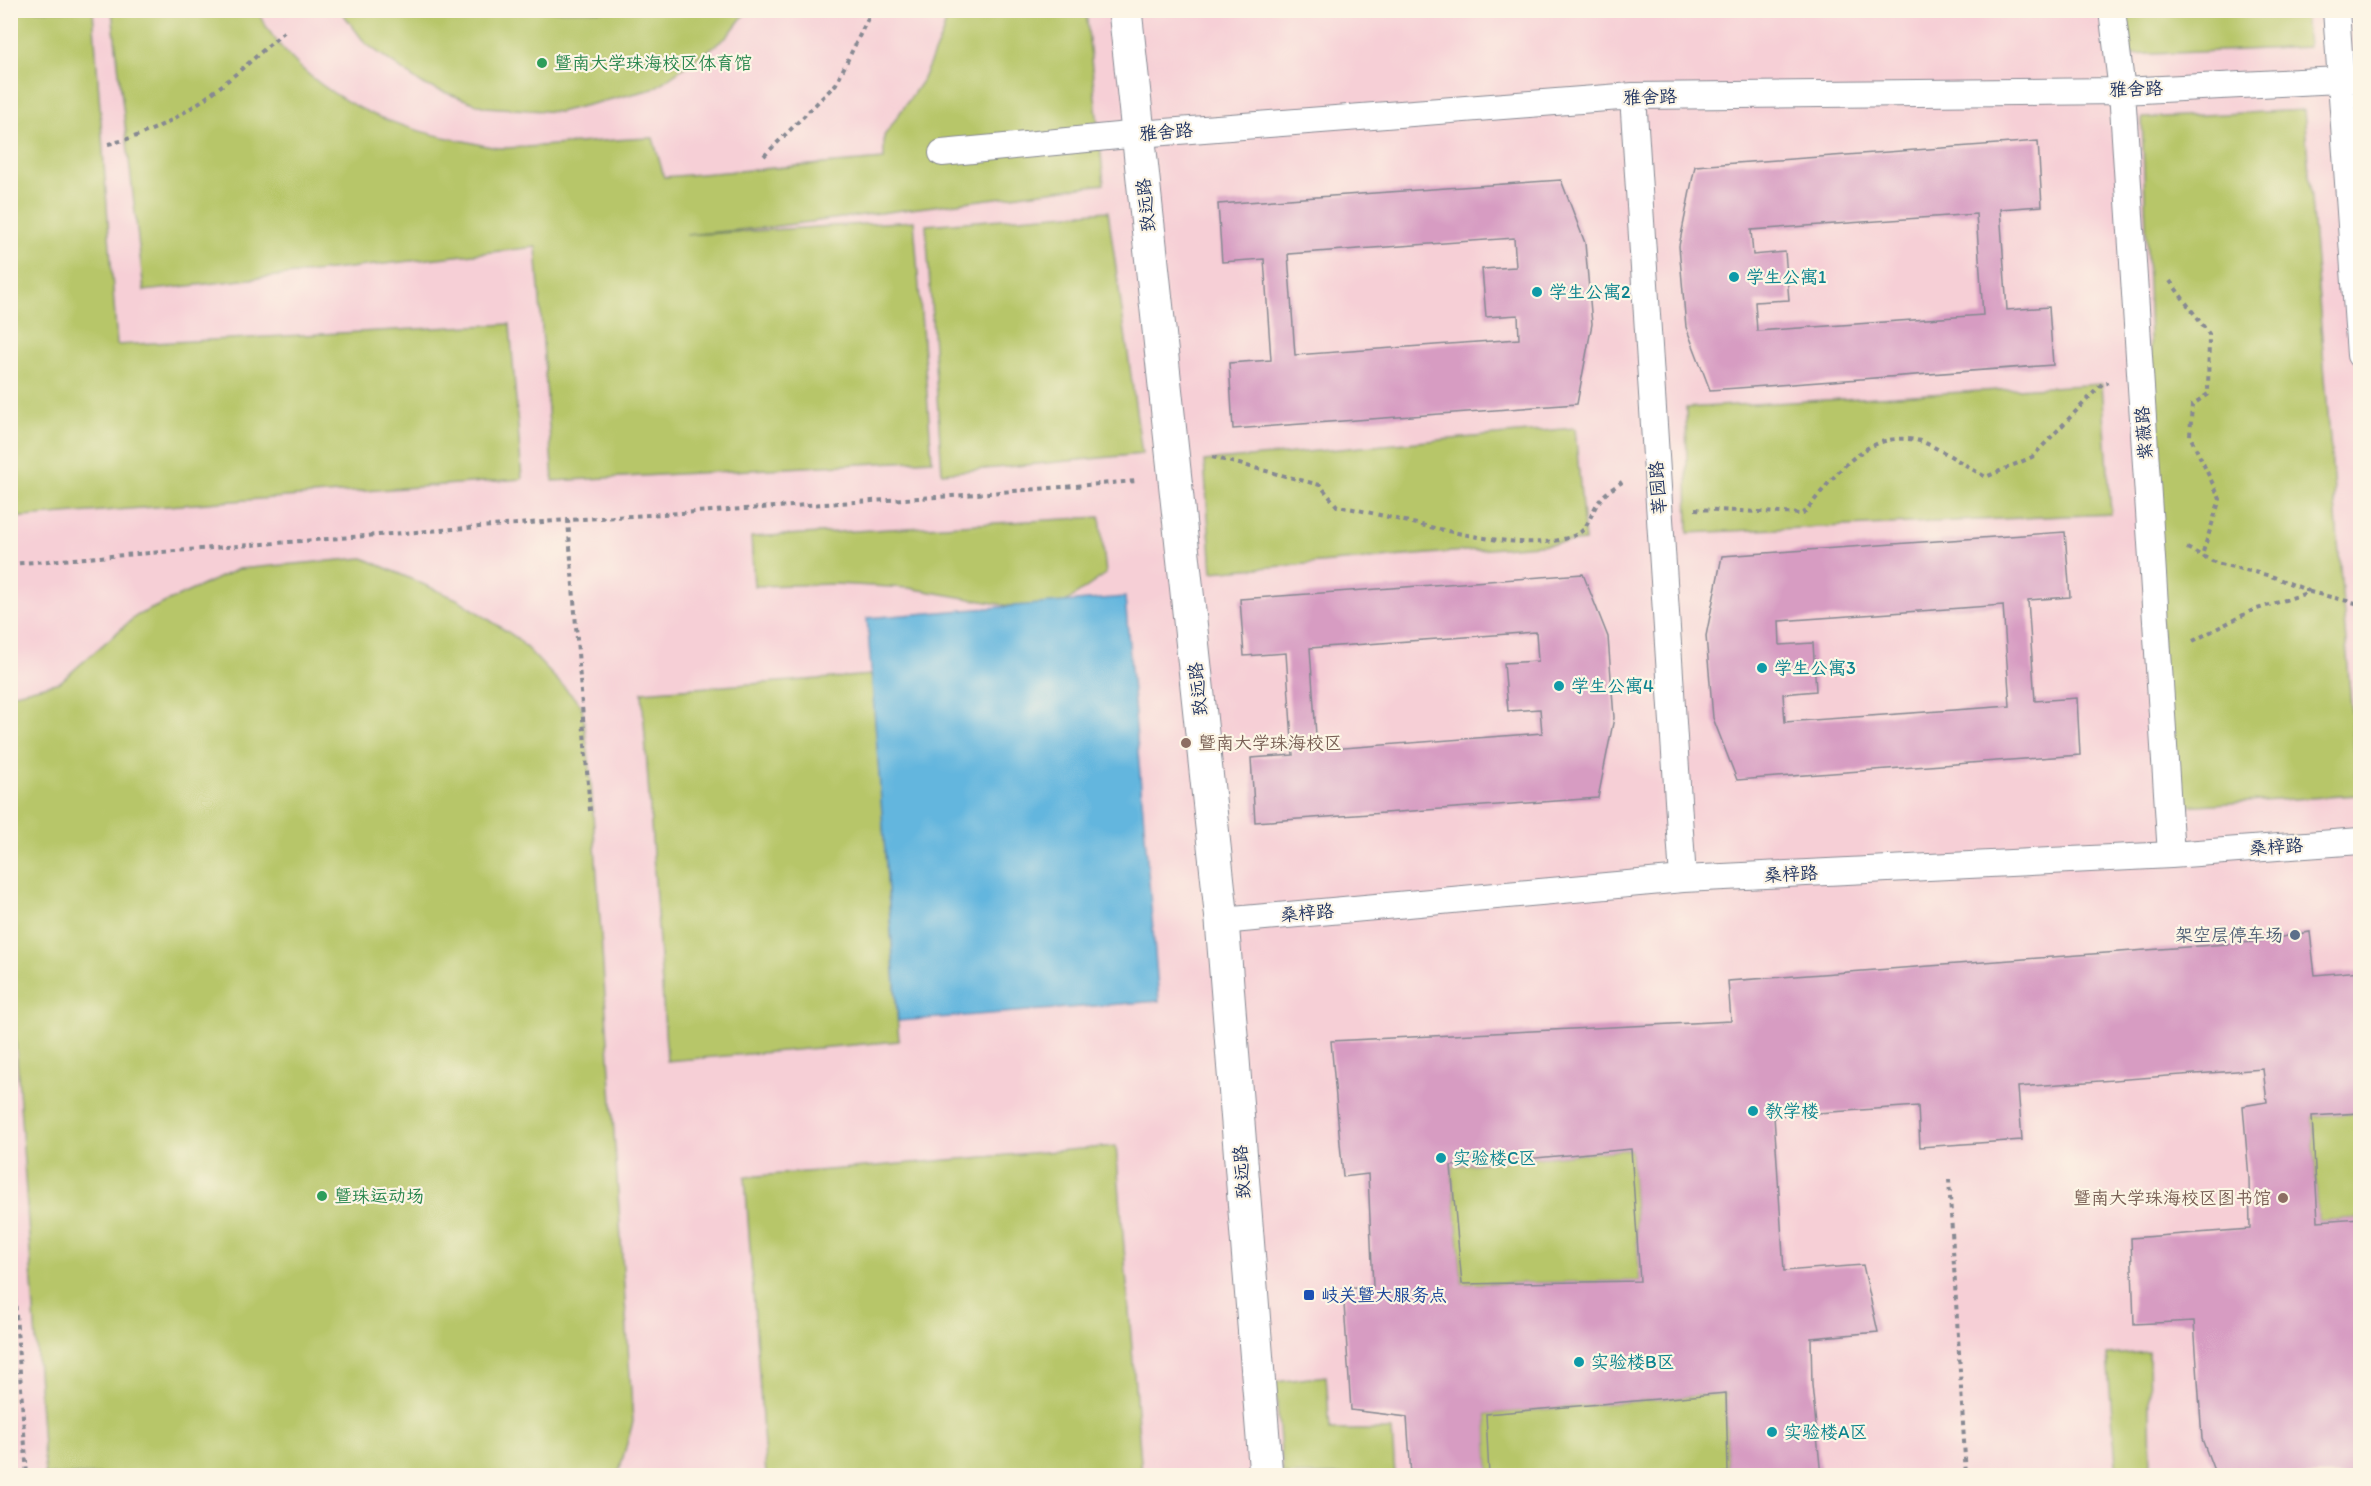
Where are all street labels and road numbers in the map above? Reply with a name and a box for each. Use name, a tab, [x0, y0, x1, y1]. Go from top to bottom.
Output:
street label: 雅舍路	[2109, 77, 2163, 101]
street label: 雅舍路	[1623, 85, 1677, 109]
street label: 雅舍路	[1138, 119, 1194, 145]
street label: 致远路	[1132, 177, 1160, 233]
street label: 紫薇路	[2131, 405, 2157, 461]
street label: 莘园路	[1645, 460, 1671, 516]
street label: 致远路	[1184, 661, 1212, 717]
street label: 桑梓路	[2248, 834, 2304, 860]
street label: 桑梓路	[1763, 862, 1819, 886]
street label: 桑梓路	[1279, 900, 1335, 926]
street label: 致远路	[1229, 1144, 1255, 1200]

